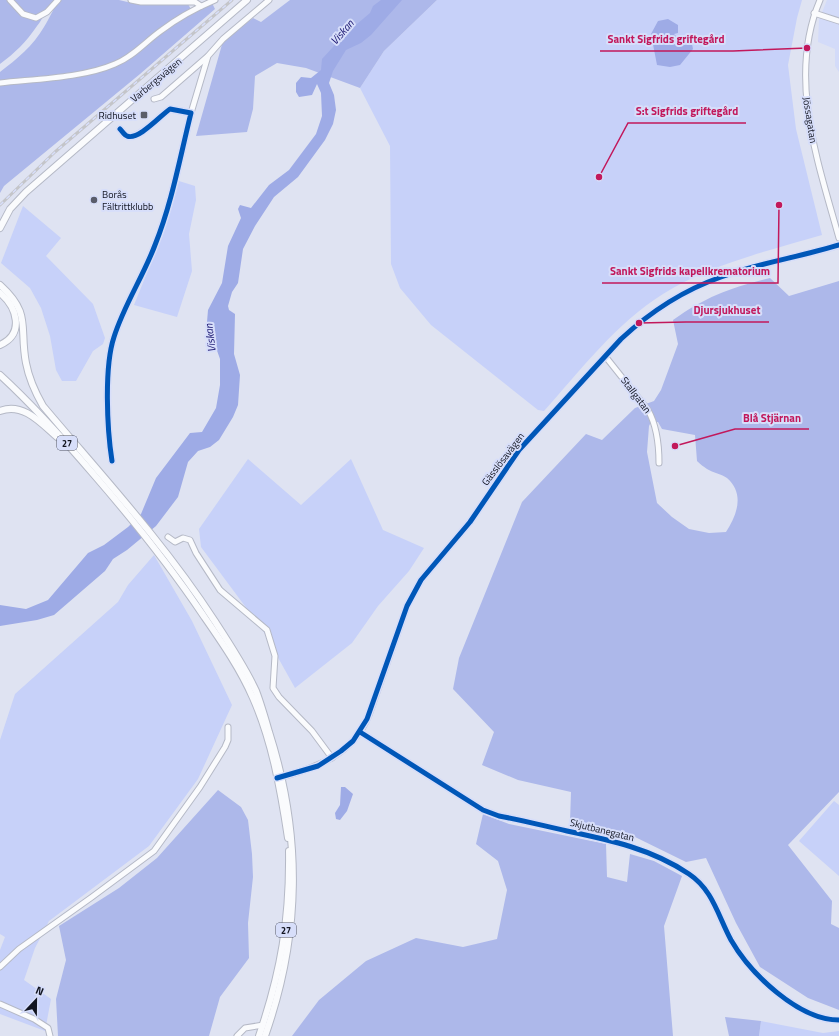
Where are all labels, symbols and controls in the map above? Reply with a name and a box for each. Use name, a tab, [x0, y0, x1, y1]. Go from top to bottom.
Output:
water label: Viskan	[327, 16, 358, 48]
callout: Sankt Sigfrids griftegård	[600, 28, 733, 51]
text: Sankt Sigfrids griftegård	[608, 31, 724, 47]
street label: Varbergsvägen	[127, 54, 185, 106]
street label: Jössagatan	[799, 96, 821, 144]
callout: S:t Sigfrids griftegård	[628, 100, 746, 123]
text: S:t Sigfrids griftegård	[636, 103, 738, 119]
place label: Ridhuset	[99, 108, 136, 123]
marker: Ridhuset	[139, 110, 149, 120]
place label: Borås Fältrittklubb	[102, 187, 153, 214]
marker: Borås Fältrittklubb	[89, 195, 99, 205]
callout: Sankt Sigfrids kapellkrematorium	[602, 260, 778, 283]
text: Sankt Sigfrids kapellkrematorium	[610, 263, 770, 279]
callout: Djursjukhuset	[686, 299, 769, 322]
text: Djursjukhuset	[694, 302, 760, 318]
water label: Viskan	[200, 322, 220, 353]
street label: Stallgatan	[617, 374, 655, 416]
callout: Blå Stjärnan	[735, 406, 809, 429]
text: Blå Stjärnan	[743, 410, 801, 426]
street label: Gässlösavägen	[478, 429, 528, 489]
road number: 27	[57, 436, 77, 450]
street label: Skjutbanegatan	[568, 815, 636, 845]
road number: 27	[276, 923, 296, 937]
north arrow	[16, 980, 56, 1020]
text: N	[33, 982, 46, 1000]

